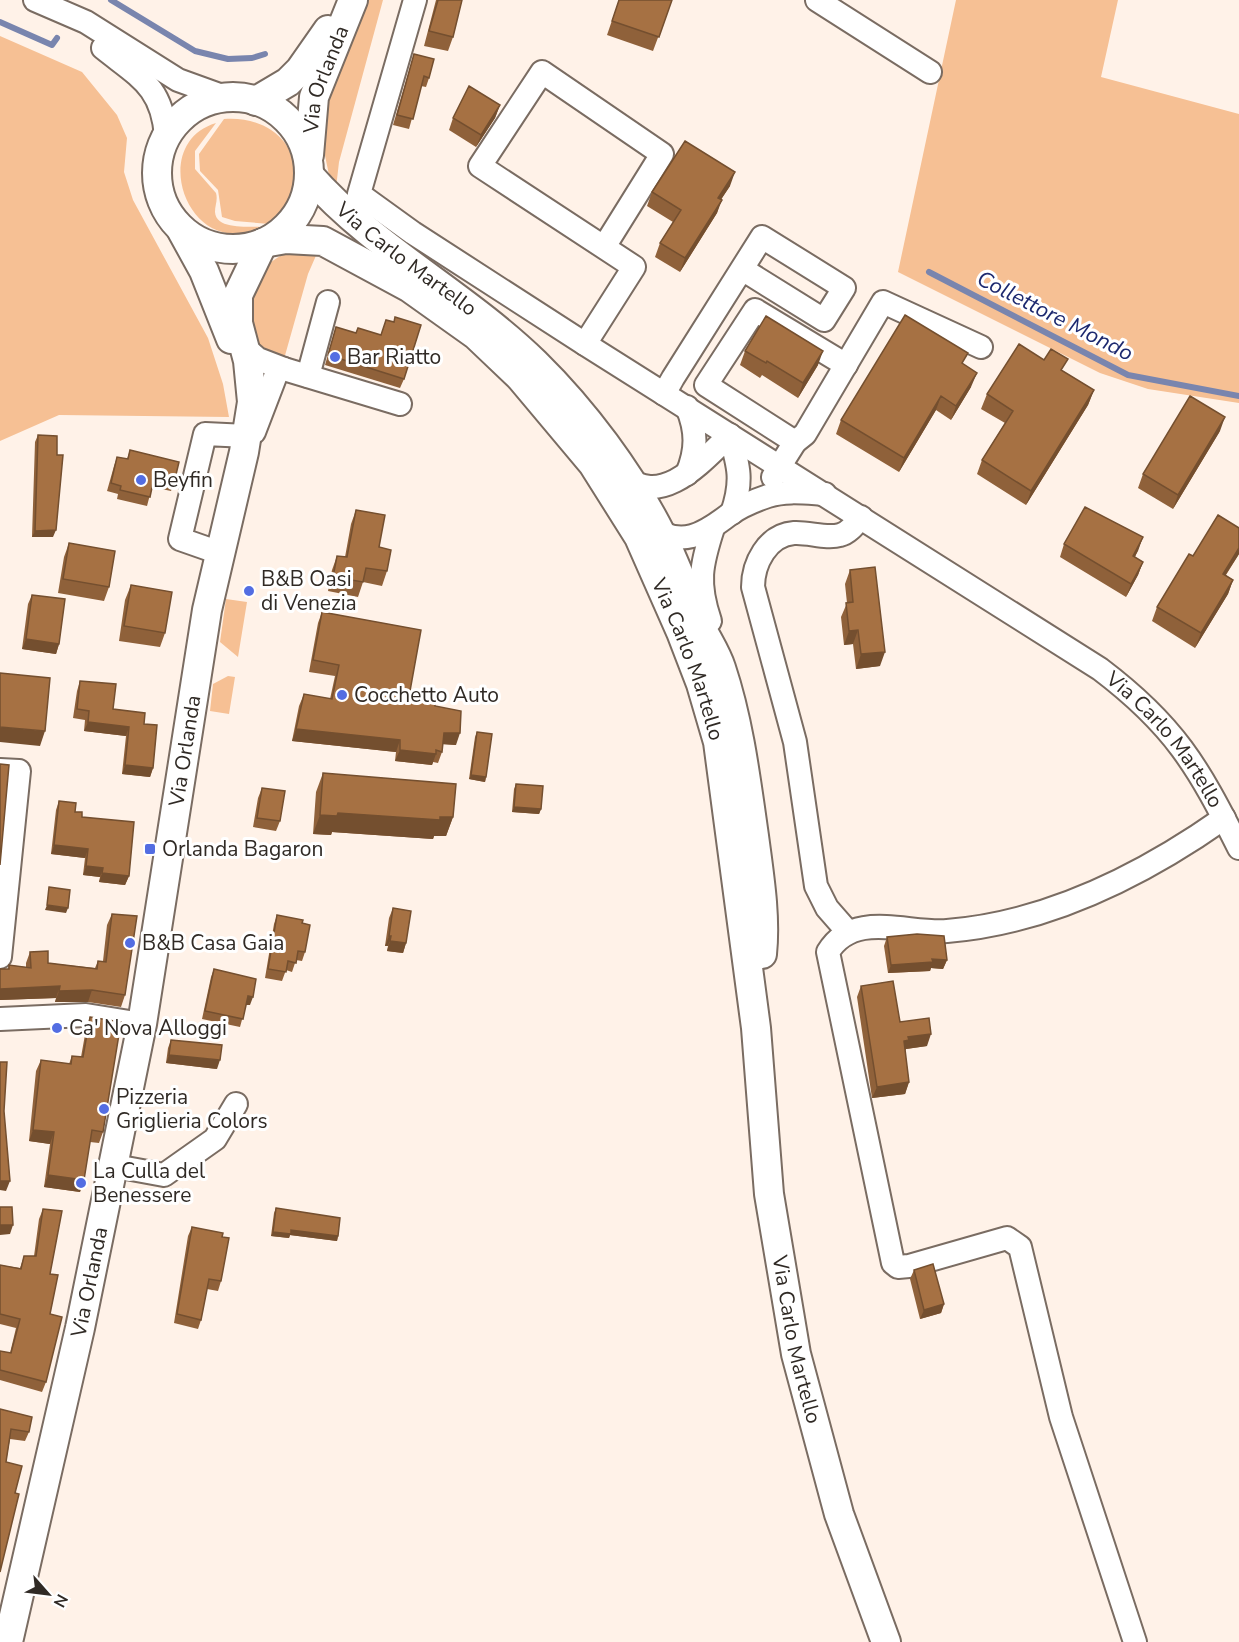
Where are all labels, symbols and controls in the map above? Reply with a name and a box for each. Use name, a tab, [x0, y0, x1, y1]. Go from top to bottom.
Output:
street label: Via Orlanda	[297, 21, 355, 135]
street label: Via Carlo Martello	[329, 195, 483, 322]
water label: Collettore Mondo	[972, 264, 1138, 368]
place label: Bar Riatto	[347, 343, 441, 371]
marker: Bar Riatto	[328, 350, 342, 364]
place label: Beyfin	[153, 466, 213, 494]
marker: Beyfin	[134, 473, 148, 487]
place label: B&B Oasi di Venezia	[261, 565, 357, 617]
street label: Via Carlo Martello	[645, 573, 731, 744]
marker: B&B Oasi di Venezia	[242, 584, 256, 598]
street label: Via Carlo Martello	[1099, 664, 1230, 813]
place label: Cocchetto Auto	[354, 681, 499, 709]
marker: Cocchetto Auto	[335, 688, 349, 702]
street label: Via Orlanda	[162, 693, 207, 809]
place label: Orlanda Bagaron	[162, 835, 323, 863]
marker: Orlanda Bagaron	[143, 842, 157, 856]
place label: B&B Casa Gaia	[142, 929, 284, 957]
marker: B&B Casa Gaia	[123, 936, 137, 950]
place label: Ca' Nova Alloggi	[69, 1014, 227, 1042]
marker: Ca' Nova Alloggi	[50, 1021, 64, 1035]
place label: Pizzeria Griglieria Colors	[116, 1083, 268, 1135]
marker: Pizzeria Griglieria Colors	[97, 1102, 111, 1116]
place label: La Culla del Benessere	[93, 1157, 206, 1209]
marker: La Culla del Benessere	[74, 1176, 88, 1190]
street label: Via Orlanda	[64, 1224, 114, 1341]
street label: Via Carlo Martello	[765, 1252, 828, 1427]
north arrow	[18, 1564, 78, 1624]
text: N	[48, 1590, 73, 1611]

